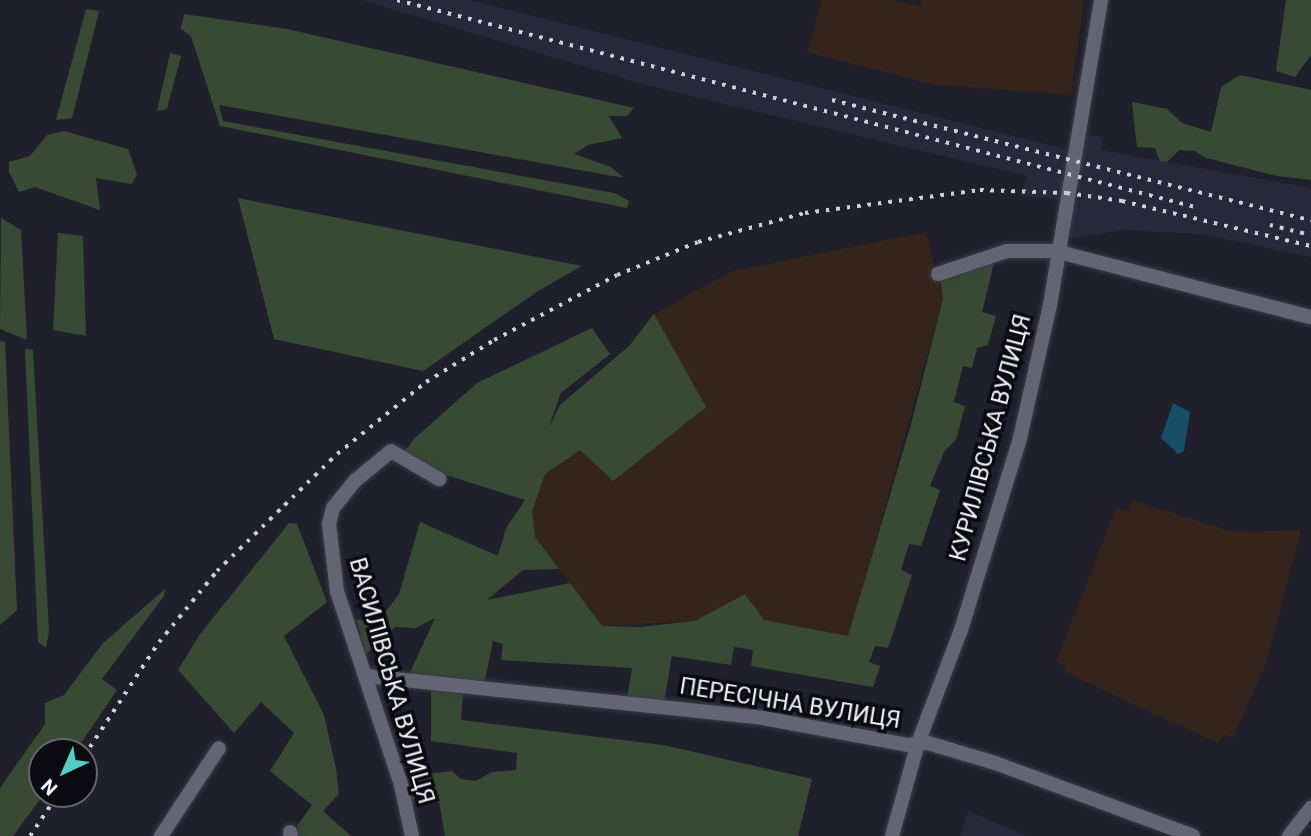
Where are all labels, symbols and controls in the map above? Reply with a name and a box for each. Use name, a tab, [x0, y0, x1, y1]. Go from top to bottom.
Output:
street label: КУРИЛІВСЬКА ВУЛИЦЯ	[945, 312, 1037, 564]
street label: ВАСИЛІВСЬКА ВУЛИЦЯ	[343, 555, 439, 807]
street label: ПЕРЕСІЧНА ВУЛИЦЯ	[678, 673, 902, 735]
north arrow	[28, 738, 98, 808]
text: N	[37, 774, 62, 800]

